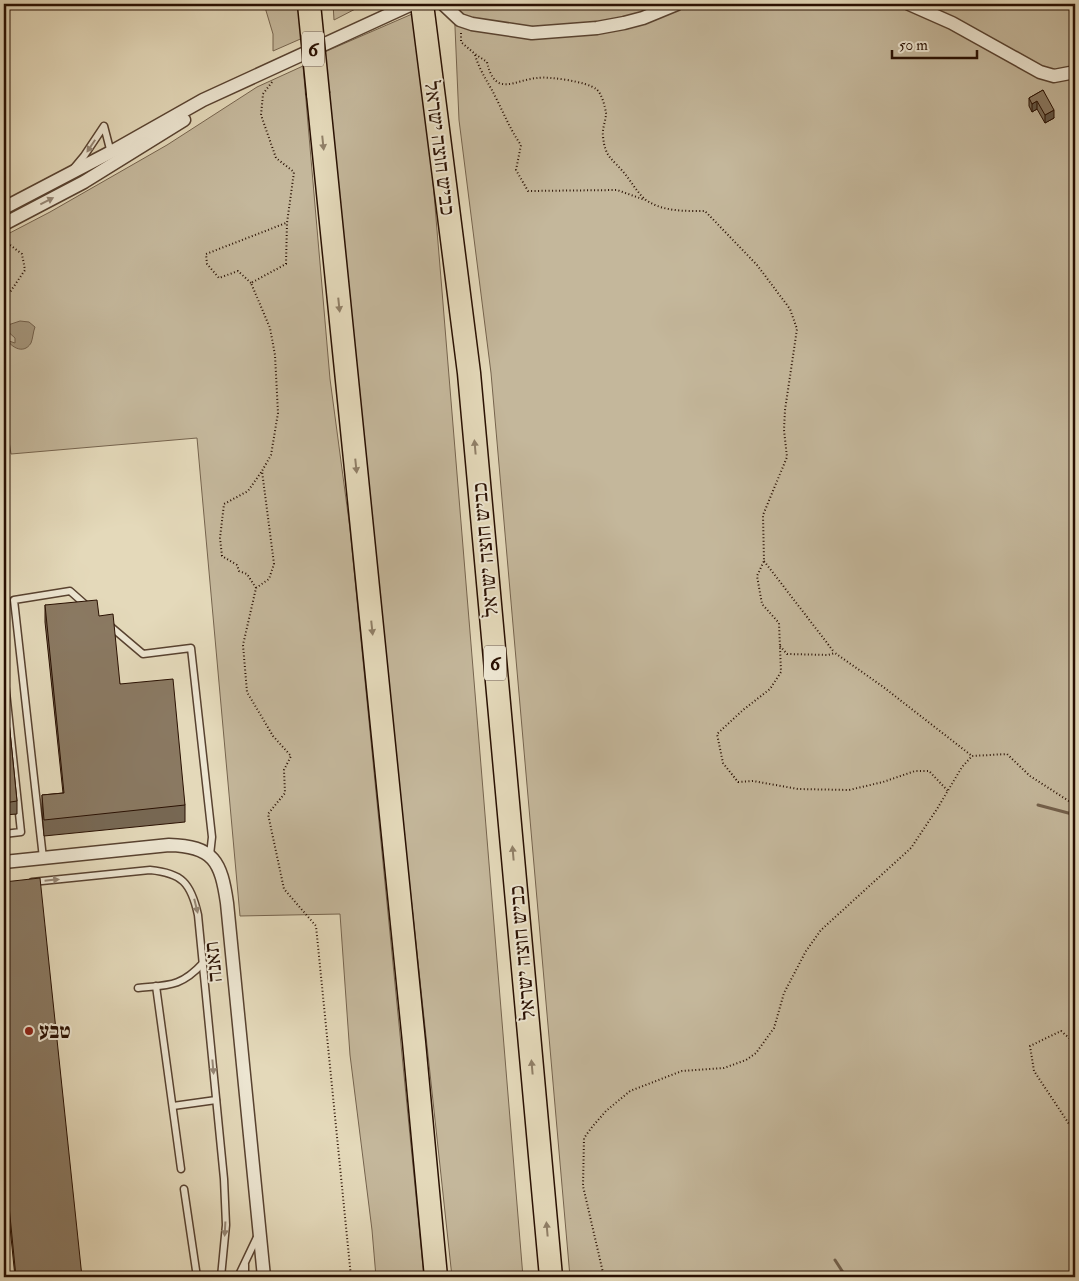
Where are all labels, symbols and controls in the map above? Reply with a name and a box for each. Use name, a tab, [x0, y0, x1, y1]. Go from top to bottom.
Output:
scale bar	[892, 28, 976, 60]
road number: 6	[302, 32, 324, 66]
text: 50 m	[899, 36, 928, 55]
street label: כביש חוצה ישראל	[418, 79, 461, 217]
one-way arrow	[319, 135, 327, 151]
one-way arrow	[86, 139, 96, 153]
one-way arrow	[40, 197, 54, 205]
one-way arrow	[335, 297, 343, 313]
one-way arrow	[471, 439, 479, 455]
one-way arrow	[352, 459, 360, 475]
street label: כביש חוצה ישראל	[466, 481, 505, 619]
one-way arrow	[368, 620, 376, 636]
road number: 6	[484, 646, 506, 680]
one-way arrow	[508, 844, 516, 860]
one-way arrow	[45, 876, 61, 884]
street label: כביש חוצה ישראל	[503, 884, 542, 1022]
one-way arrow	[192, 898, 200, 913]
street label: תאנה	[198, 940, 229, 984]
place label: טבע	[39, 1018, 71, 1045]
marker: טבע	[23, 1025, 35, 1037]
one-way arrow	[528, 1059, 536, 1075]
one-way arrow	[209, 1060, 217, 1076]
one-way arrow	[543, 1220, 551, 1236]
one-way arrow	[221, 1221, 229, 1237]

